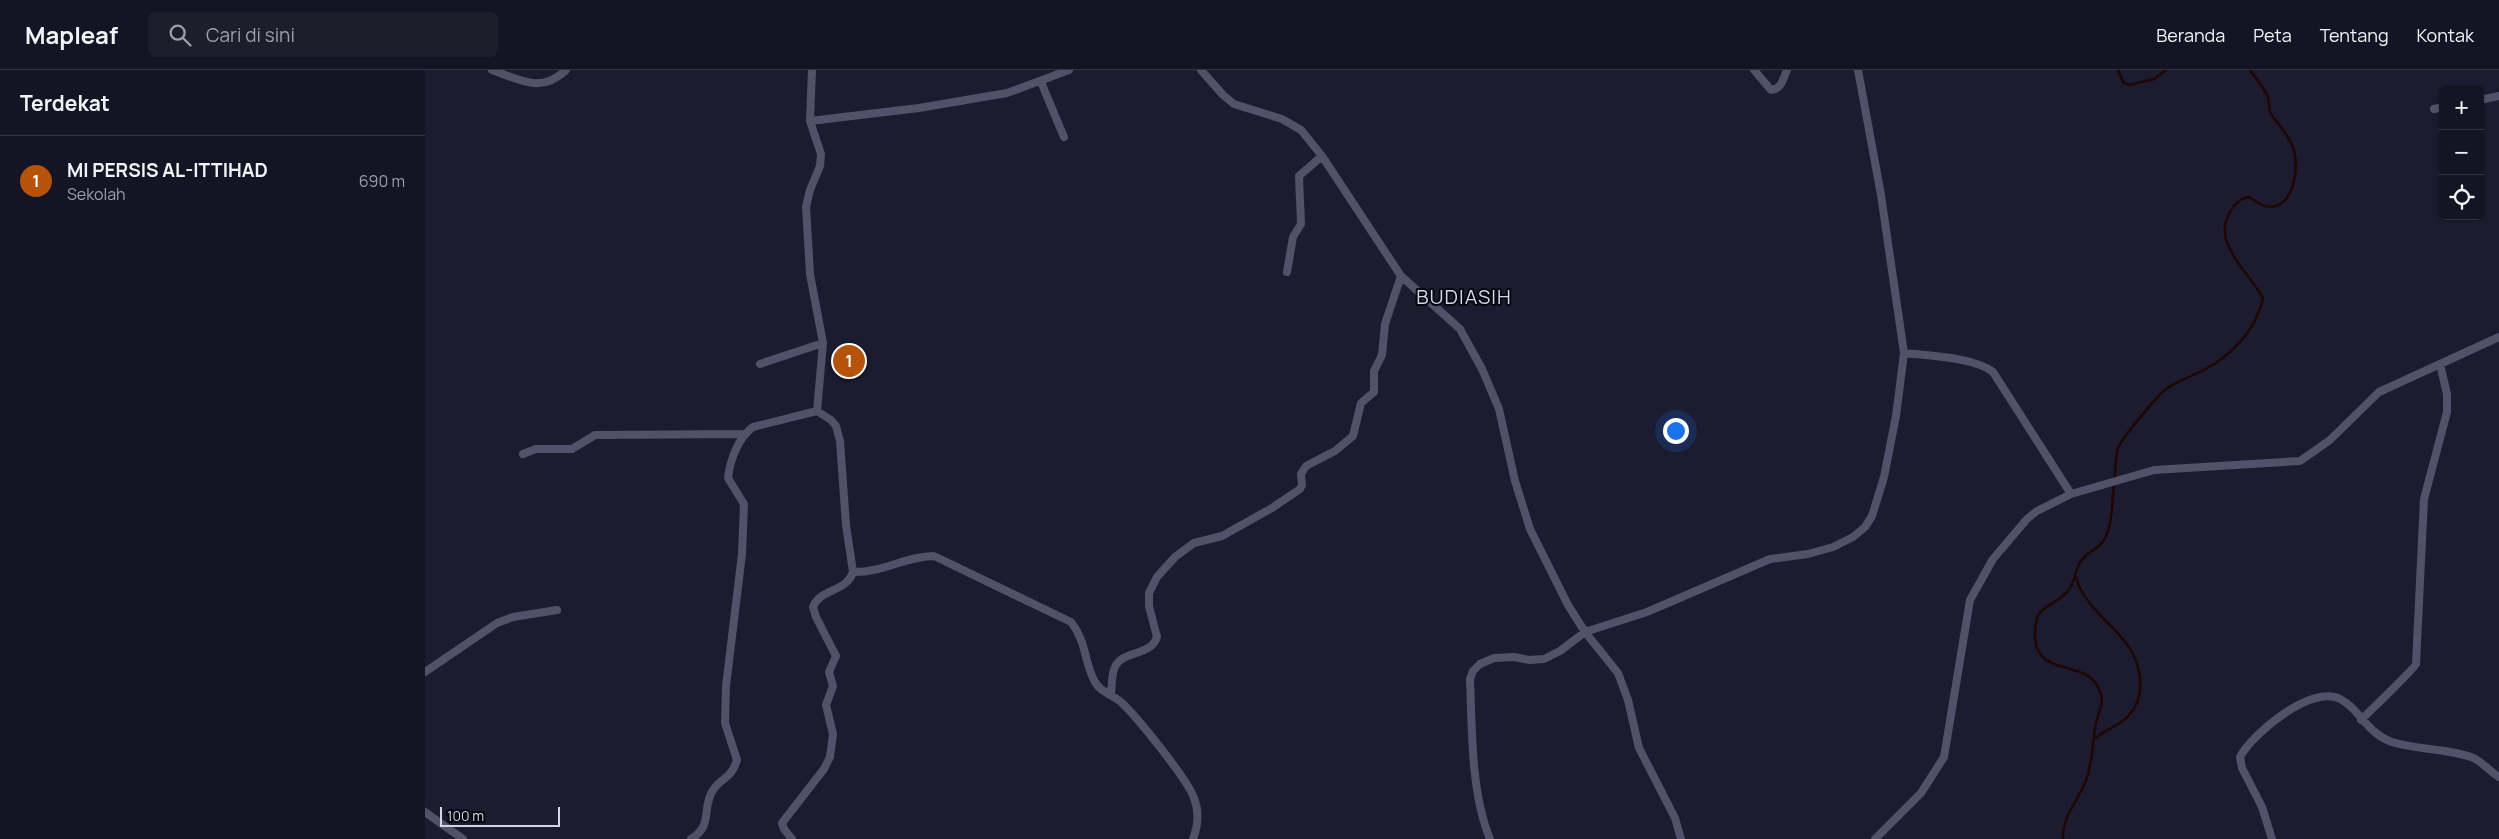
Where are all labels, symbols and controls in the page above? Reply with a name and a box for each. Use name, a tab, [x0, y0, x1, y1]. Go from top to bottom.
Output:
search box	[148, 12, 498, 57]
text: Mapleaf	[25, 18, 118, 51]
icon: search	[166, 21, 194, 49]
text: Cari di sini	[206, 22, 295, 48]
text: Beranda	[2156, 23, 2225, 47]
text: Peta	[2253, 23, 2292, 47]
text: Tentang	[2320, 23, 2389, 47]
text: Kontak	[2417, 23, 2474, 47]
map controls	[2439, 85, 2484, 220]
button: +	[2439, 85, 2484, 130]
text: Terdekat	[20, 89, 110, 117]
button: −	[2439, 130, 2484, 175]
text: MI PERSIS AL-ITTIHAD	[67, 157, 268, 183]
text: 1	[32, 170, 40, 192]
text: 690 m	[359, 170, 405, 192]
button: locate	[2439, 175, 2484, 220]
text: Sekolah	[67, 183, 126, 205]
district label: BUDIASIH	[1416, 283, 1512, 310]
pin: 1	[833, 342, 865, 380]
your location	[1663, 418, 1689, 444]
scale bar	[440, 804, 560, 827]
text: 100 m	[447, 806, 484, 825]

